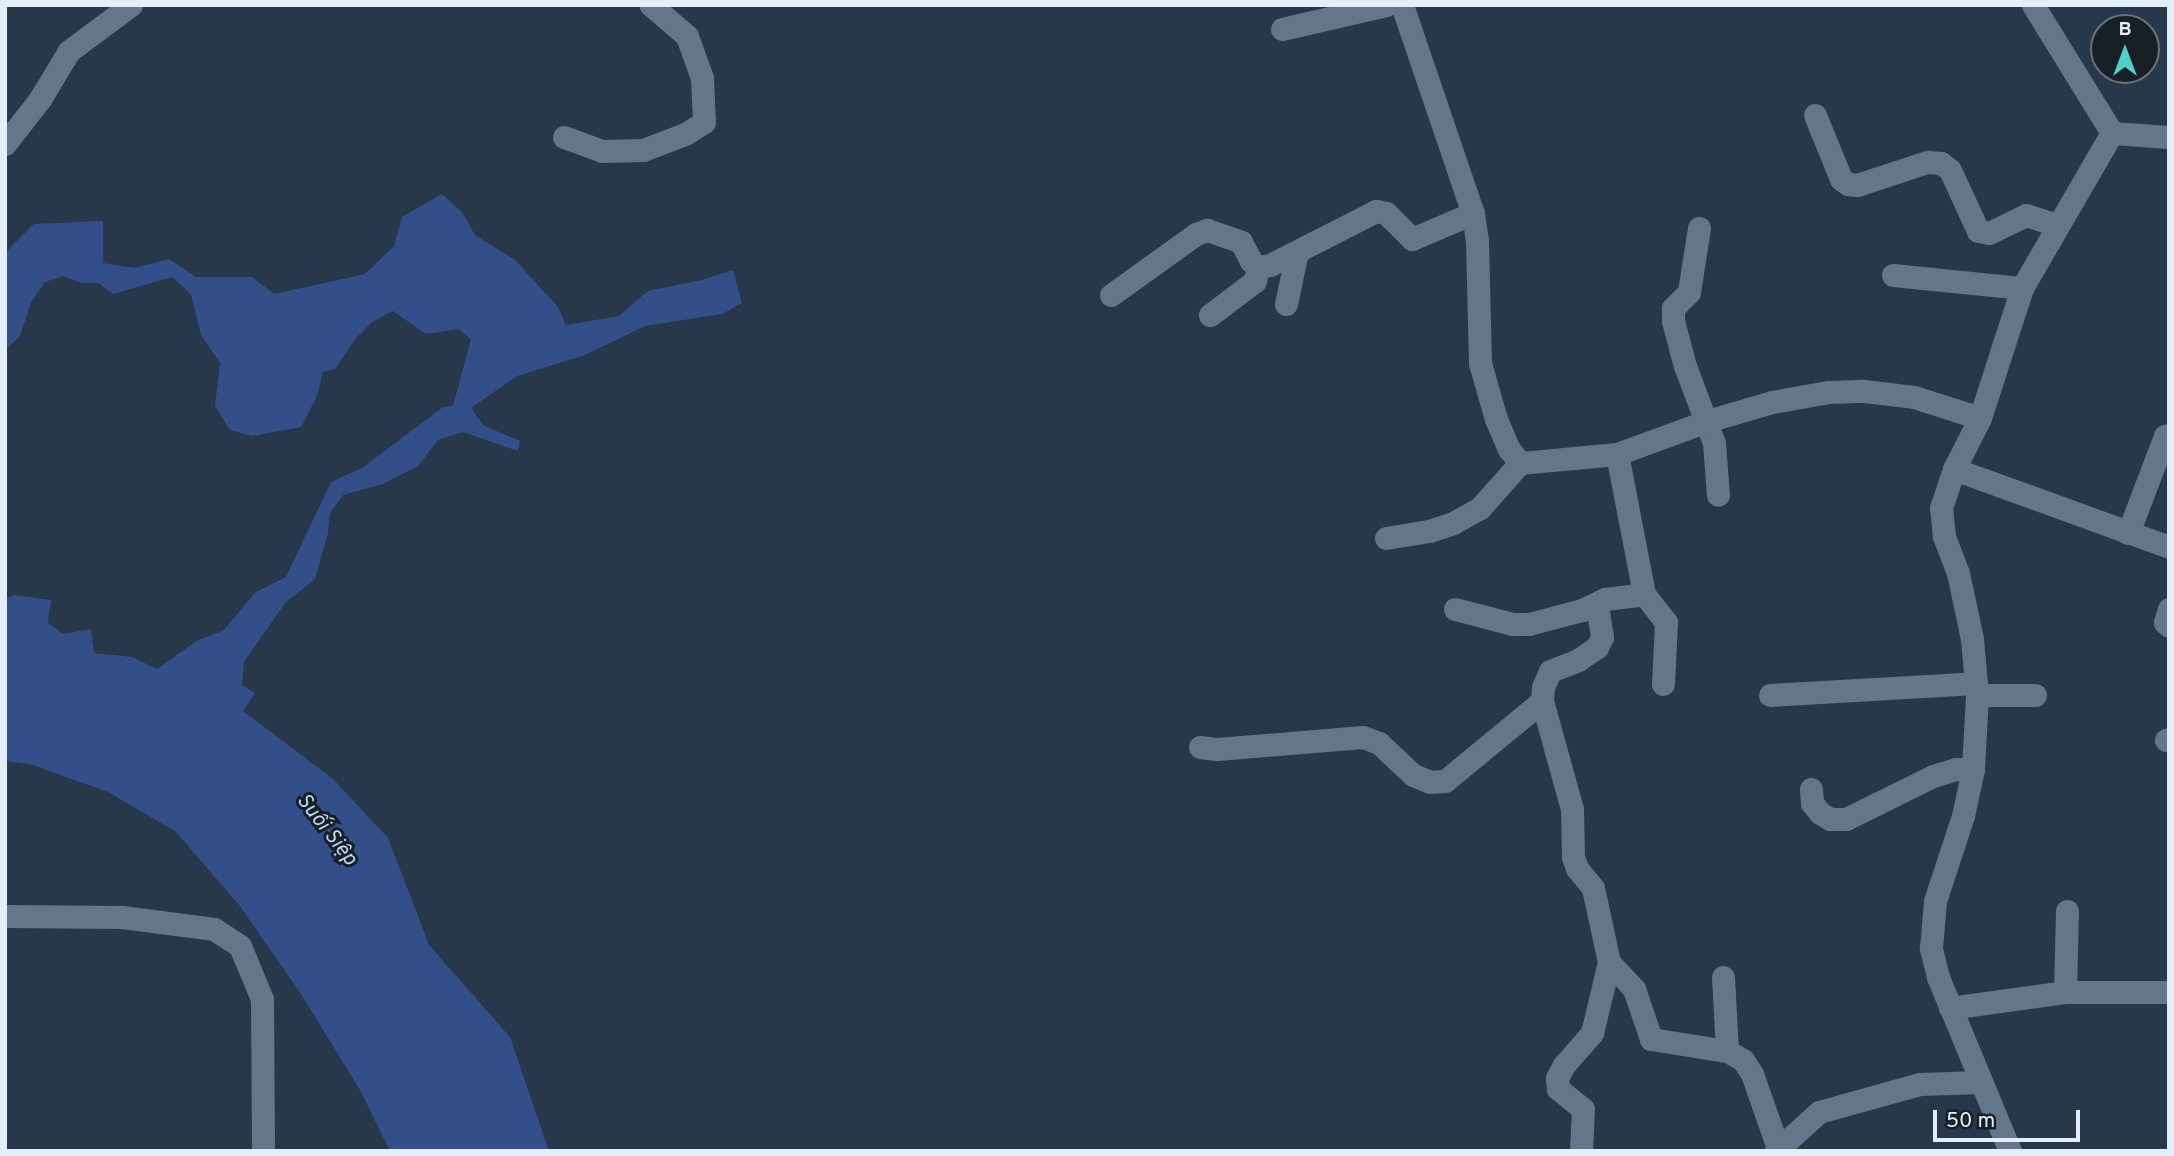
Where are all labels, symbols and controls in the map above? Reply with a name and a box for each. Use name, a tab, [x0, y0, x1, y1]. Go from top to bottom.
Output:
north arrow	[2090, 14, 2160, 84]
text: B	[2118, 18, 2132, 42]
water label: Suối Siệp	[290, 789, 362, 871]
scale bar	[1936, 1096, 2083, 1140]
text: 50 m	[1946, 1108, 1995, 1135]

